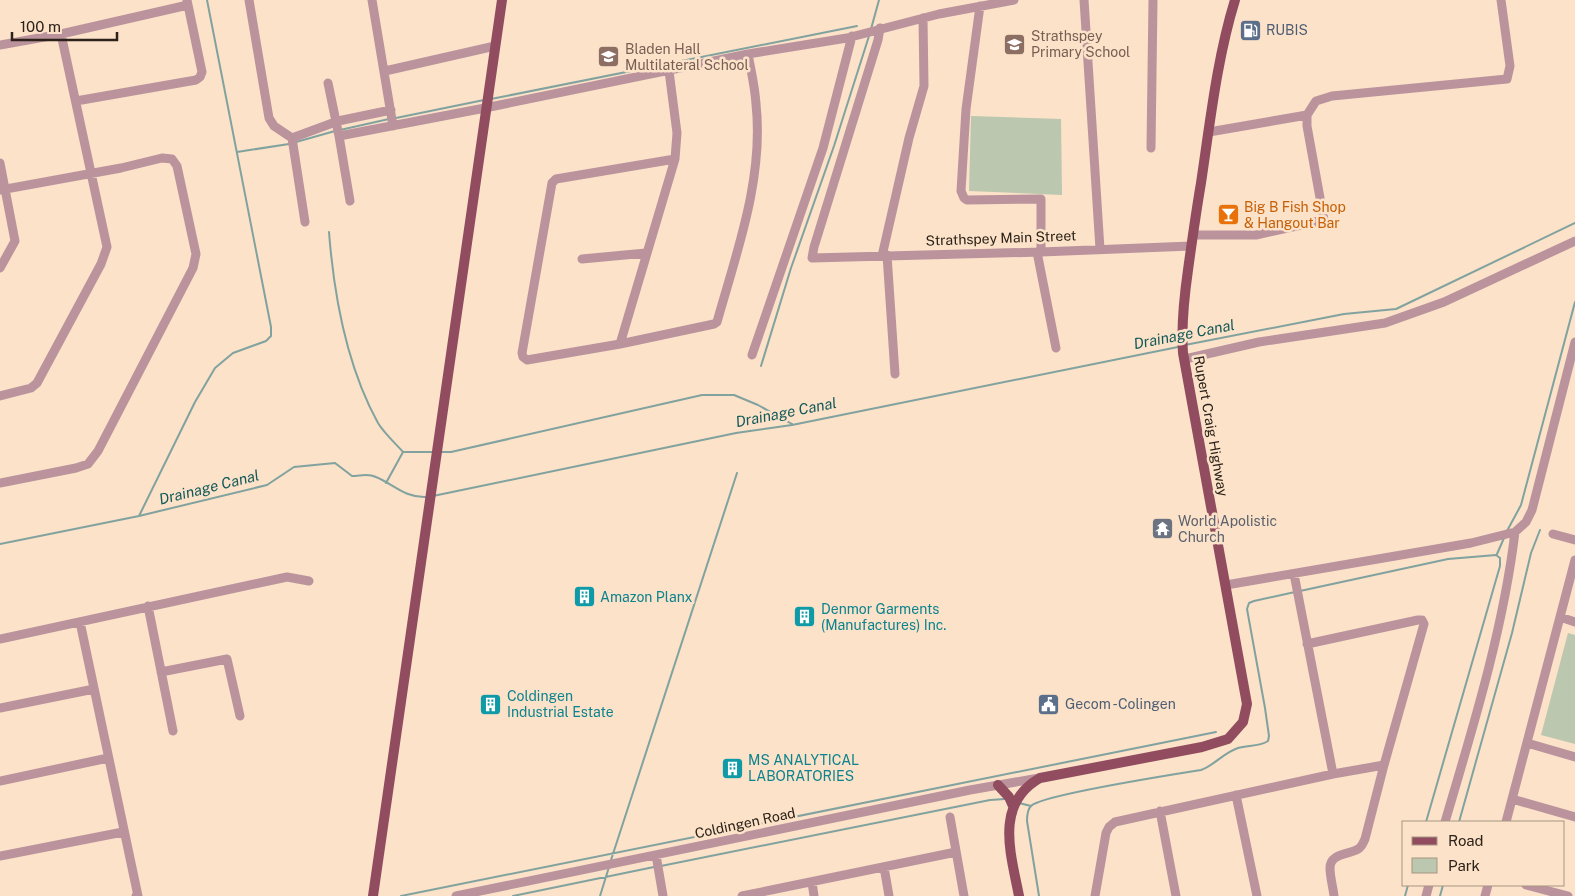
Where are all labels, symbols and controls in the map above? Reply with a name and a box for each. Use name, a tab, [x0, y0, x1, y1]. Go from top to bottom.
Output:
scale bar	[12, 10, 118, 42]
text: 100 m	[20, 18, 61, 35]
fuel station icon: RUBIS	[1238, 18, 1262, 42]
place label: RUBIS	[1266, 22, 1308, 38]
place label: Strathspey Primary School	[1031, 28, 1130, 60]
school or university icon: Strathspey Primary School	[1003, 32, 1027, 56]
place label: Bladen Hall Multilateral School	[625, 41, 749, 73]
school or university icon: Bladen Hall Multilateral School	[597, 45, 621, 69]
place label: Big B Fish Shop & Hangout Bar	[1244, 199, 1346, 231]
bar icon: Big B Fish Shop & Hangout Bar	[1216, 203, 1240, 227]
street label: Strathspey Main Street	[925, 227, 1077, 249]
water label: Drainage Canal	[1132, 316, 1236, 352]
street label: Rupert Craig Highway	[1191, 354, 1231, 498]
water label: Drainage Canal	[734, 394, 838, 430]
water label: Drainage Canal	[157, 466, 261, 508]
place label: World Apolistic Church	[1178, 513, 1277, 545]
temple icon: World Apolistic Church	[1150, 517, 1174, 541]
building icon: Amazon Planx	[572, 585, 596, 609]
place label: Amazon Planx	[600, 589, 693, 605]
place label: Denmor Garments (Manufactures) Inc.	[821, 601, 947, 633]
building icon: Denmor Garments (Manufactures) Inc.	[793, 605, 817, 629]
place label: Coldingen Industrial Estate	[507, 688, 614, 720]
building icon: Coldingen Industrial Estate	[479, 692, 503, 716]
public building icon: Gecom -Colingen	[1037, 692, 1061, 716]
place label: Gecom -Colingen	[1065, 696, 1176, 712]
place label: MS ANALYTICAL LABORATORIES	[748, 752, 859, 784]
building icon: MS ANALYTICAL LABORATORIES	[720, 756, 744, 780]
street label: Coldingen Road	[693, 805, 797, 841]
legend	[1402, 821, 1565, 886]
text: Road	[1448, 832, 1484, 849]
text: Park	[1448, 857, 1480, 874]

